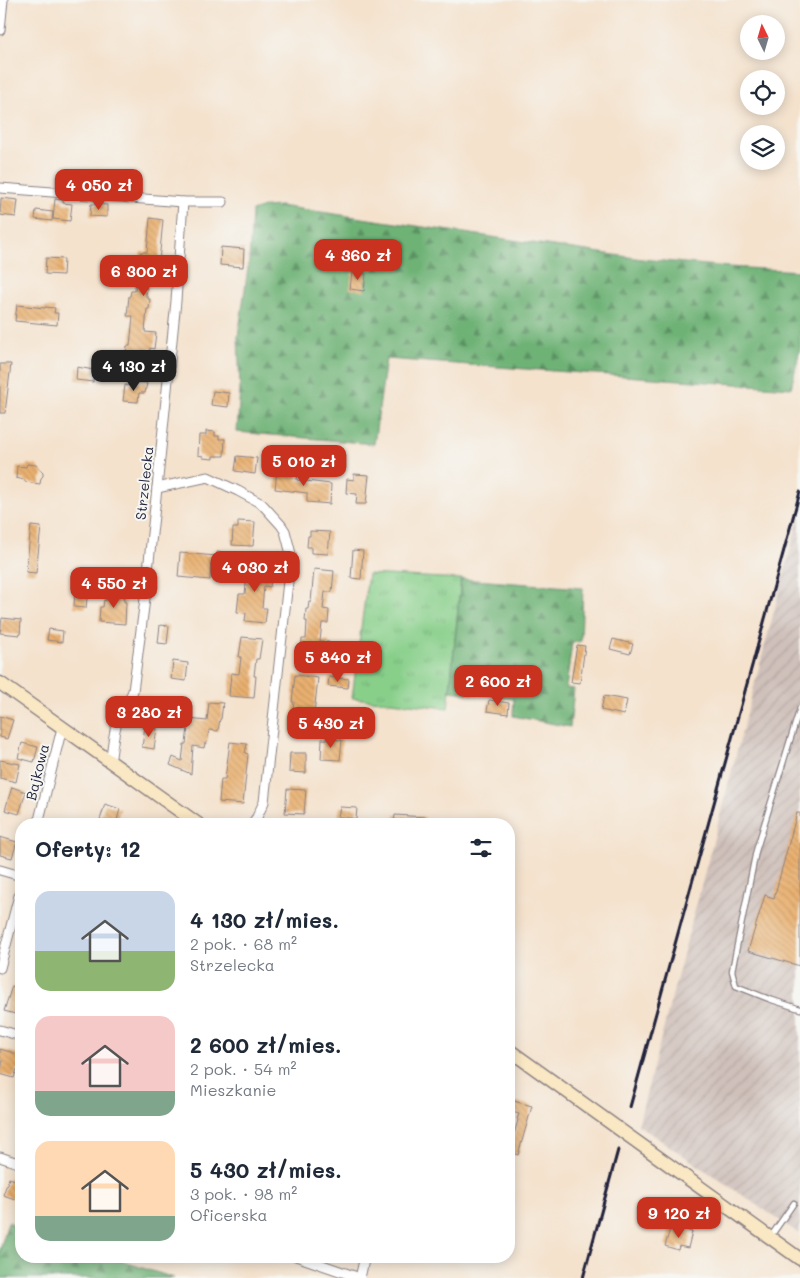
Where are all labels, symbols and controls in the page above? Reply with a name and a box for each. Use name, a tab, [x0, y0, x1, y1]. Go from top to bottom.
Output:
north arrow	[740, 15, 785, 60]
map controls	[740, 15, 785, 170]
button: locate	[740, 70, 785, 115]
button: layers	[740, 125, 785, 170]
pin: 4 050 zł	[47, 168, 151, 211]
text: 4 050 zł	[66, 174, 132, 195]
pin: 4 360 zł	[306, 238, 410, 281]
text: 4 360 zł	[325, 244, 391, 265]
pin: 6 300 zł	[92, 254, 196, 297]
text: 6 300 zł	[111, 260, 177, 281]
pin: 4 130 zł	[82, 350, 186, 392]
text: 4 130 zł	[102, 355, 166, 376]
pin: 5 010 zł	[252, 444, 356, 487]
street label: Strzelecka	[131, 445, 157, 521]
text: 5 010 zł	[272, 450, 336, 471]
pin: 4 030 zł	[203, 550, 307, 593]
text: 4 030 zł	[222, 556, 288, 577]
pin: 4 550 zł	[62, 566, 166, 609]
text: 4 550 zł	[81, 572, 147, 593]
pin: 5 840 zł	[286, 640, 390, 683]
text: 5 840 zł	[305, 646, 371, 667]
pin: 2 600 zł	[446, 664, 550, 707]
text: 2 600 zł	[465, 670, 531, 691]
pin: 3 280 zł	[97, 696, 201, 738]
text: 3 280 zł	[116, 701, 182, 722]
pin: 5 430 zł	[279, 706, 383, 749]
text: 5 430 zł	[298, 712, 364, 733]
street label: Bajkowa	[21, 742, 53, 802]
icon: filters	[467, 834, 495, 862]
text: Oferty: 12	[35, 835, 140, 862]
text: 4 130 zł/mies.	[190, 906, 339, 933]
icon: home	[75, 911, 135, 971]
text: 2 pok. · 68 m²	[190, 933, 297, 954]
text: Strzelecka	[190, 954, 275, 975]
text: 2 600 zł/mies.	[190, 1031, 342, 1058]
icon: home	[75, 1036, 135, 1096]
text: 2 pok. · 54 m²	[190, 1058, 296, 1079]
text: Mieszkanie	[190, 1079, 276, 1100]
text: 5 430 zł/mies.	[190, 1156, 342, 1183]
icon: home	[75, 1161, 135, 1221]
text: 3 pok. · 98 m²	[190, 1183, 297, 1204]
pin: 9 120 zł	[627, 1196, 731, 1239]
text: 9 120 zł	[648, 1202, 710, 1223]
text: Oficerska	[190, 1204, 267, 1225]

